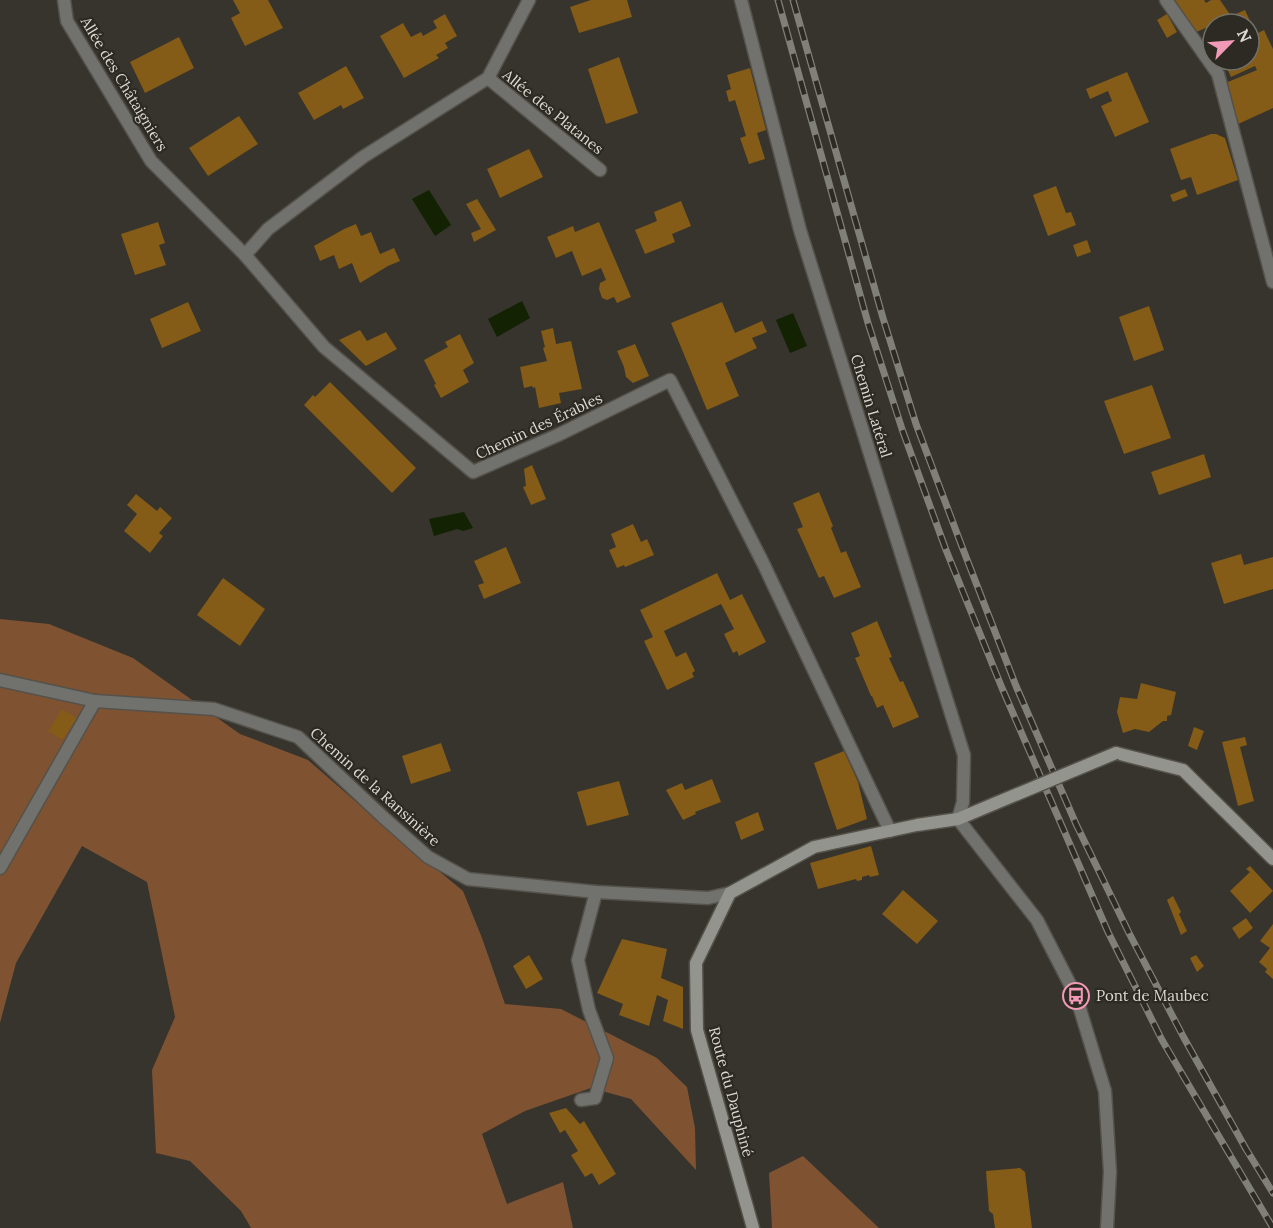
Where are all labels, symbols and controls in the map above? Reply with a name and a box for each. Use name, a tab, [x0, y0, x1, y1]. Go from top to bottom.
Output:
street label: Allée des Châtaigniers	[76, 12, 172, 155]
north arrow	[1201, 12, 1261, 72]
text: N	[1233, 26, 1256, 45]
street label: Allée des Platanes	[498, 65, 608, 158]
street label: Chemin Latéral	[847, 352, 896, 460]
street label: Chemin des Érables	[472, 388, 605, 463]
street label: Chemin de la Ransinière	[306, 723, 444, 850]
bus stop icon: Pont de Maubec	[1061, 981, 1091, 1011]
place label: Pont de Maubec	[1096, 986, 1209, 1005]
street label: Route du Dauphiné	[705, 1025, 758, 1159]

